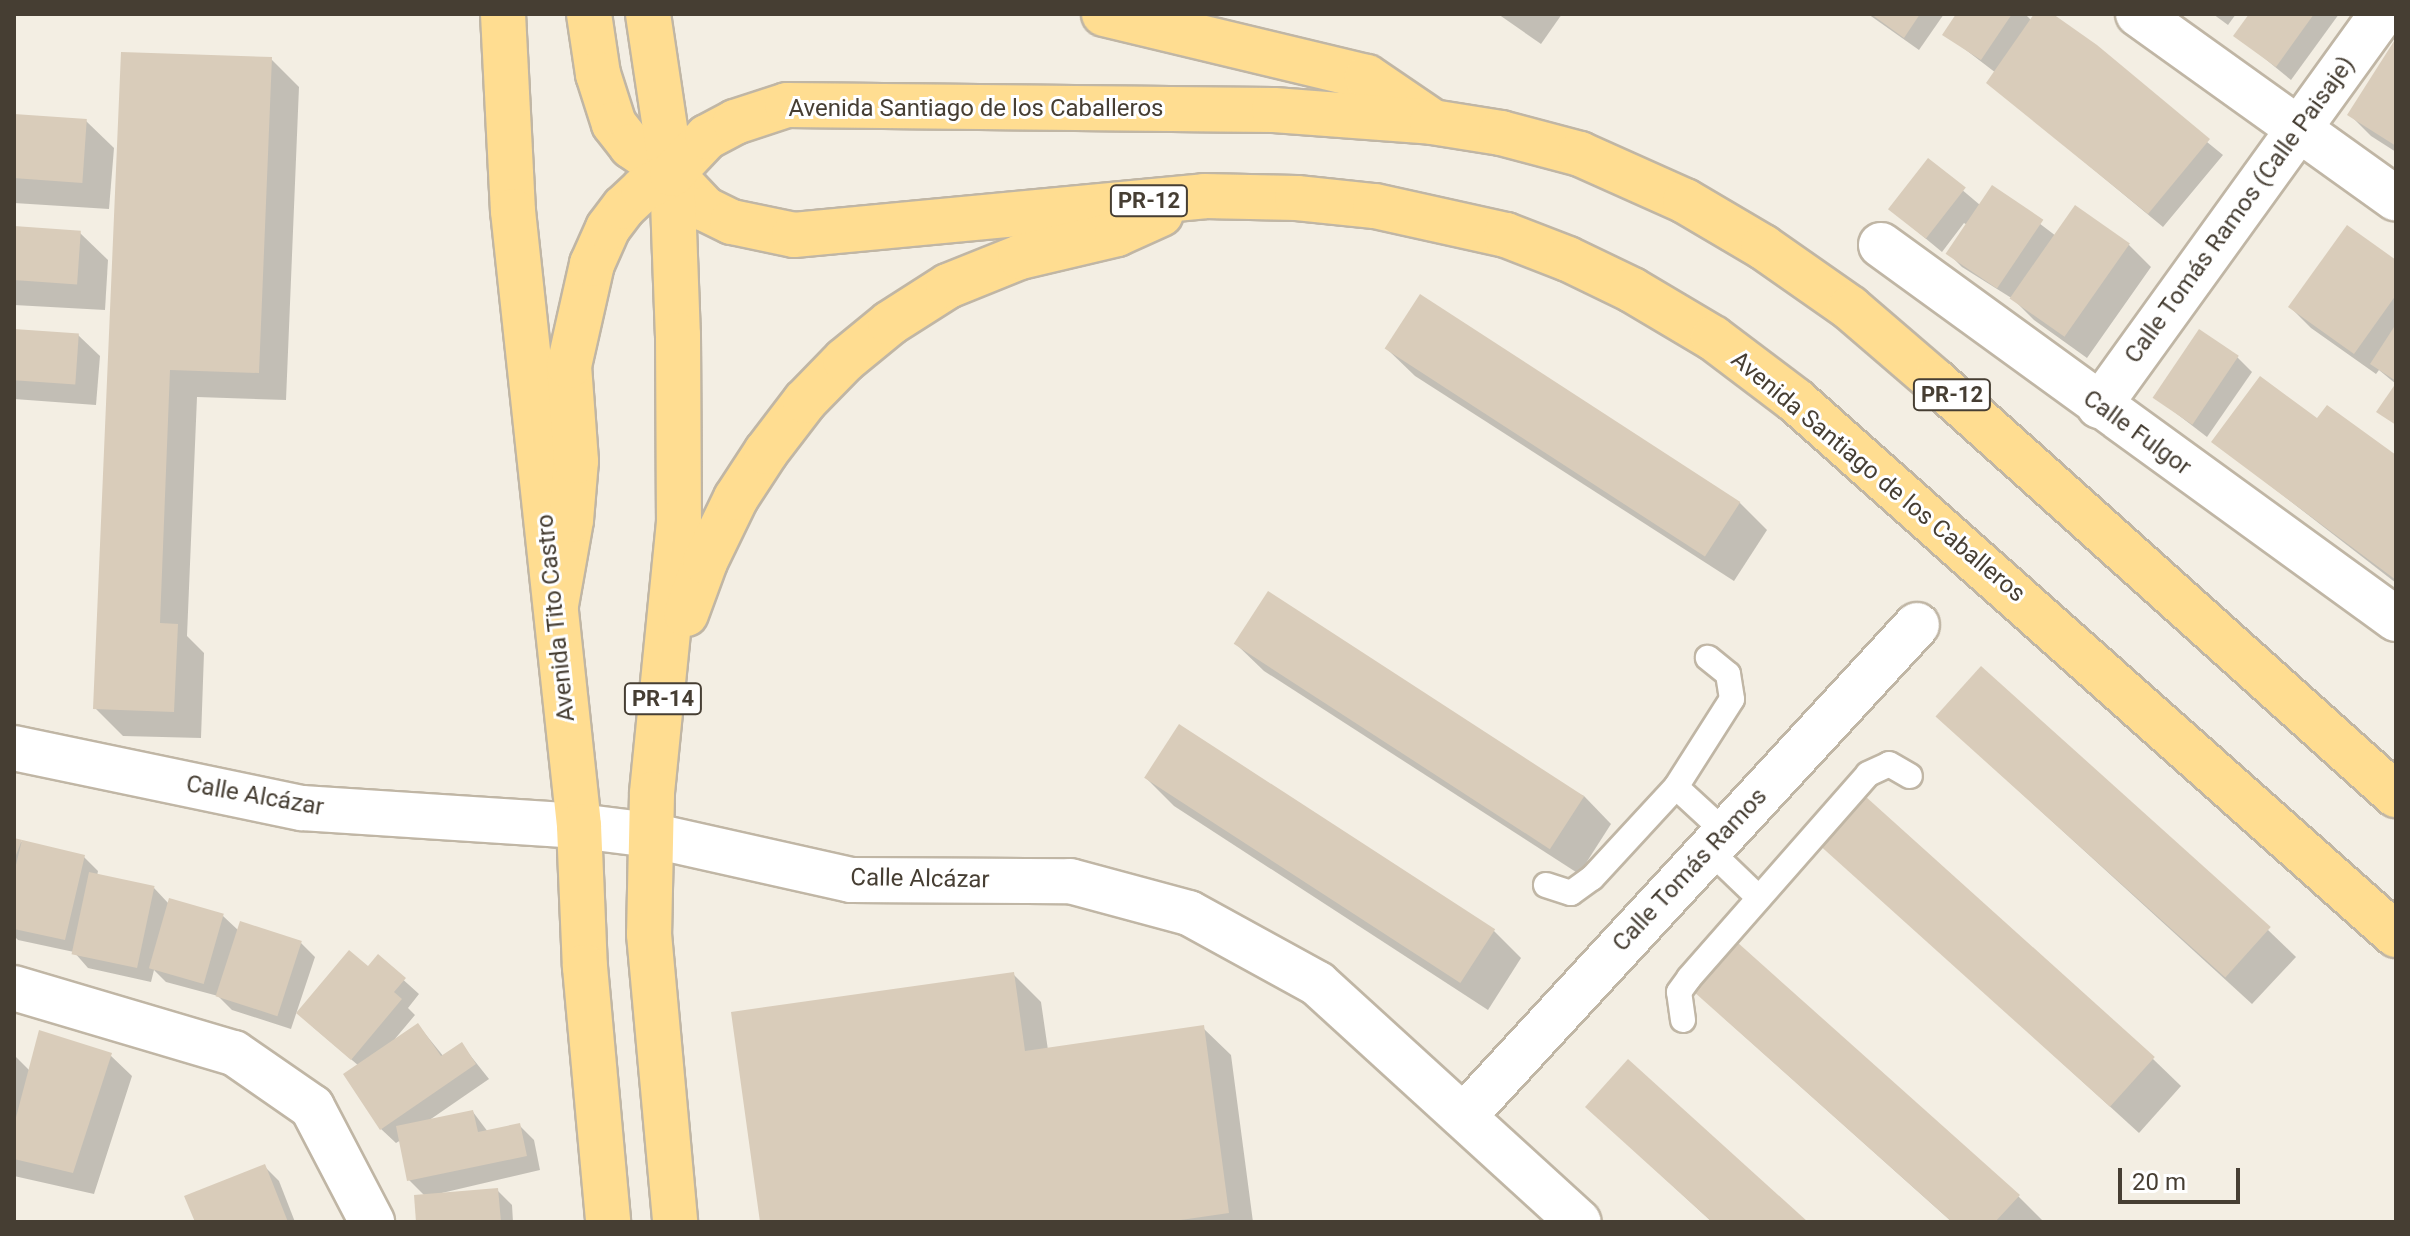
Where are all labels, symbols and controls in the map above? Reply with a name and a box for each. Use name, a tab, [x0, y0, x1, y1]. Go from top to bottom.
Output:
street label: Calle Tomás Ramos (Calle Paisaje)	[2119, 51, 2361, 369]
street label: Avenida Santiago de los Caballeros	[789, 95, 1163, 123]
road number: PR-12	[1109, 183, 1189, 219]
street label: Avenida Santiago de los Caballeros	[1725, 345, 2031, 609]
road number: PR-12	[1912, 377, 1992, 413]
street label: Calle Fulgor	[2077, 384, 2197, 482]
street label: Avenida Tito Castro	[531, 513, 581, 723]
road number: PR-14	[623, 681, 703, 717]
street label: Calle Alcázar	[184, 770, 326, 822]
street label: Calle Tomás Ramos	[1607, 782, 1773, 958]
street label: Calle Alcázar	[850, 863, 990, 895]
scale bar	[2122, 1152, 2244, 1202]
text: 20 m	[2132, 1168, 2186, 1196]

